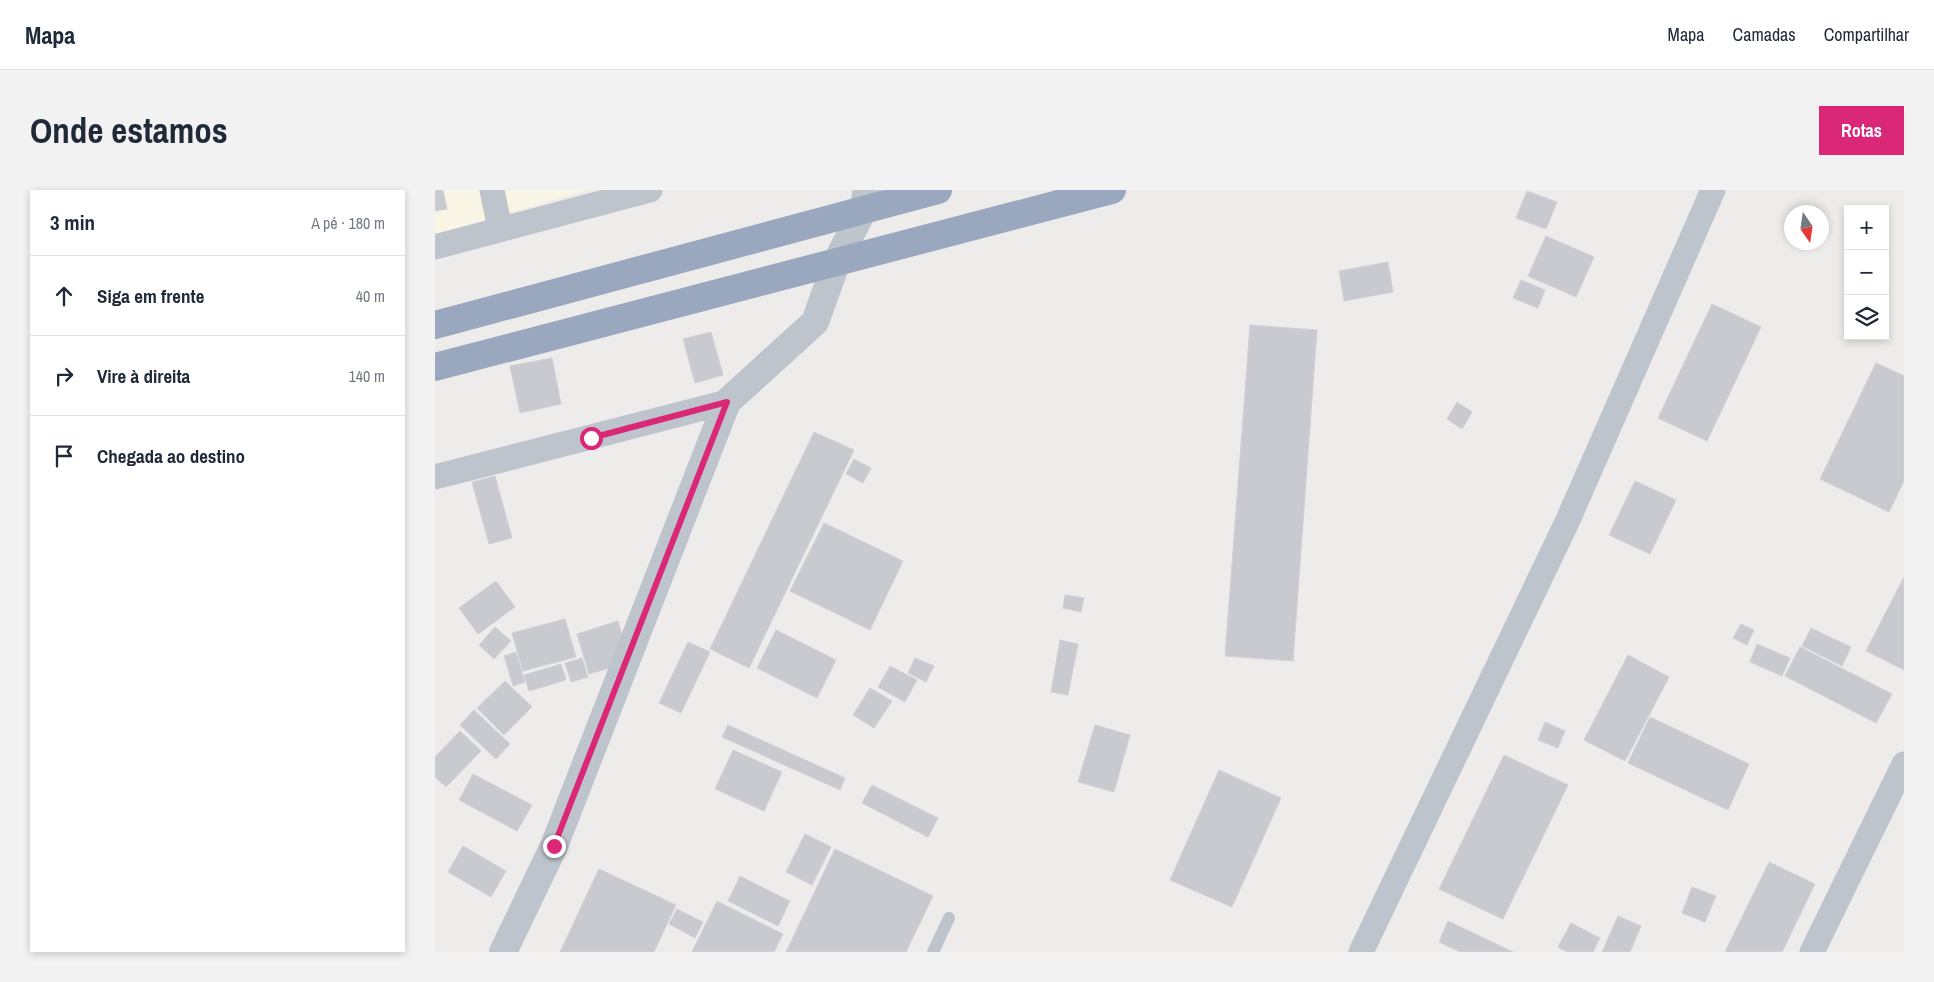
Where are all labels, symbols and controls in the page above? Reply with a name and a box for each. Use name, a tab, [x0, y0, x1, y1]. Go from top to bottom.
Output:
text: Mapa	[25, 19, 75, 51]
text: Mapa	[1668, 22, 1705, 47]
text: Camadas	[1733, 22, 1796, 47]
text: Compartilhar	[1824, 22, 1909, 47]
button: Rotas	[1819, 106, 1904, 155]
text: Onde estamos	[30, 107, 228, 154]
north arrow	[1784, 205, 1829, 250]
map controls	[1844, 205, 1889, 340]
button: +	[1844, 205, 1889, 250]
text: 3 min	[50, 208, 95, 237]
text: A pé · 180 m	[311, 212, 385, 234]
button: −	[1844, 250, 1889, 295]
icon: ahead	[50, 282, 78, 310]
text: Siga em frente	[97, 283, 204, 309]
text: 40 m	[356, 285, 385, 307]
button: layers	[1844, 295, 1889, 340]
icon: right	[50, 362, 78, 390]
text: Vire à direita	[97, 363, 190, 389]
text: 140 m	[349, 365, 385, 387]
route start	[580, 427, 603, 450]
icon: arrive	[50, 442, 78, 470]
text: Chegada ao destino	[97, 443, 245, 469]
route end	[543, 835, 566, 858]

